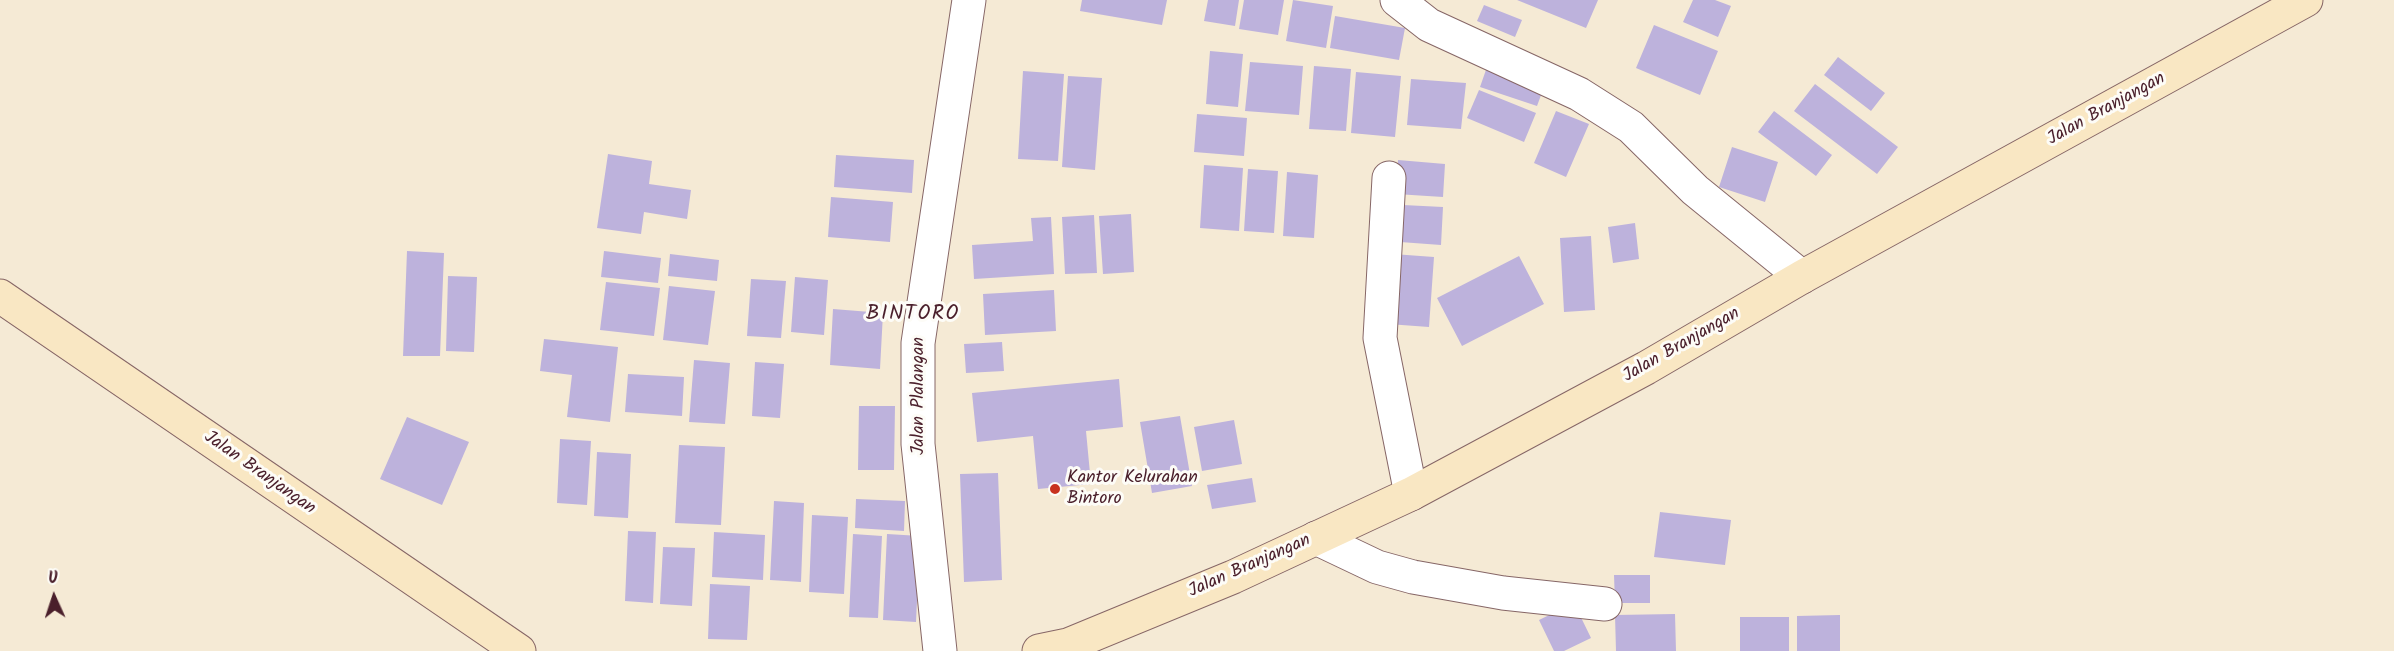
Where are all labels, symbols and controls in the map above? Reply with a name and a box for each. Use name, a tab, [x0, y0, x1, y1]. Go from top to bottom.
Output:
street label: Jalan Branjangan	[2044, 69, 2170, 151]
district label: BINTORO	[866, 302, 960, 328]
street label: Jalan Branjangan	[1620, 304, 1744, 388]
street label: Jalan Plalangan	[909, 337, 931, 455]
street label: Jalan Branjangan	[199, 428, 319, 520]
place label: Kantor Kelurahan Bintoro	[1067, 468, 1198, 510]
marker: Kantor Kelurahan Bintoro	[1048, 482, 1062, 496]
street label: Jalan Branjangan	[1186, 530, 1314, 604]
text: U	[48, 566, 58, 591]
north arrow	[24, 567, 84, 627]

